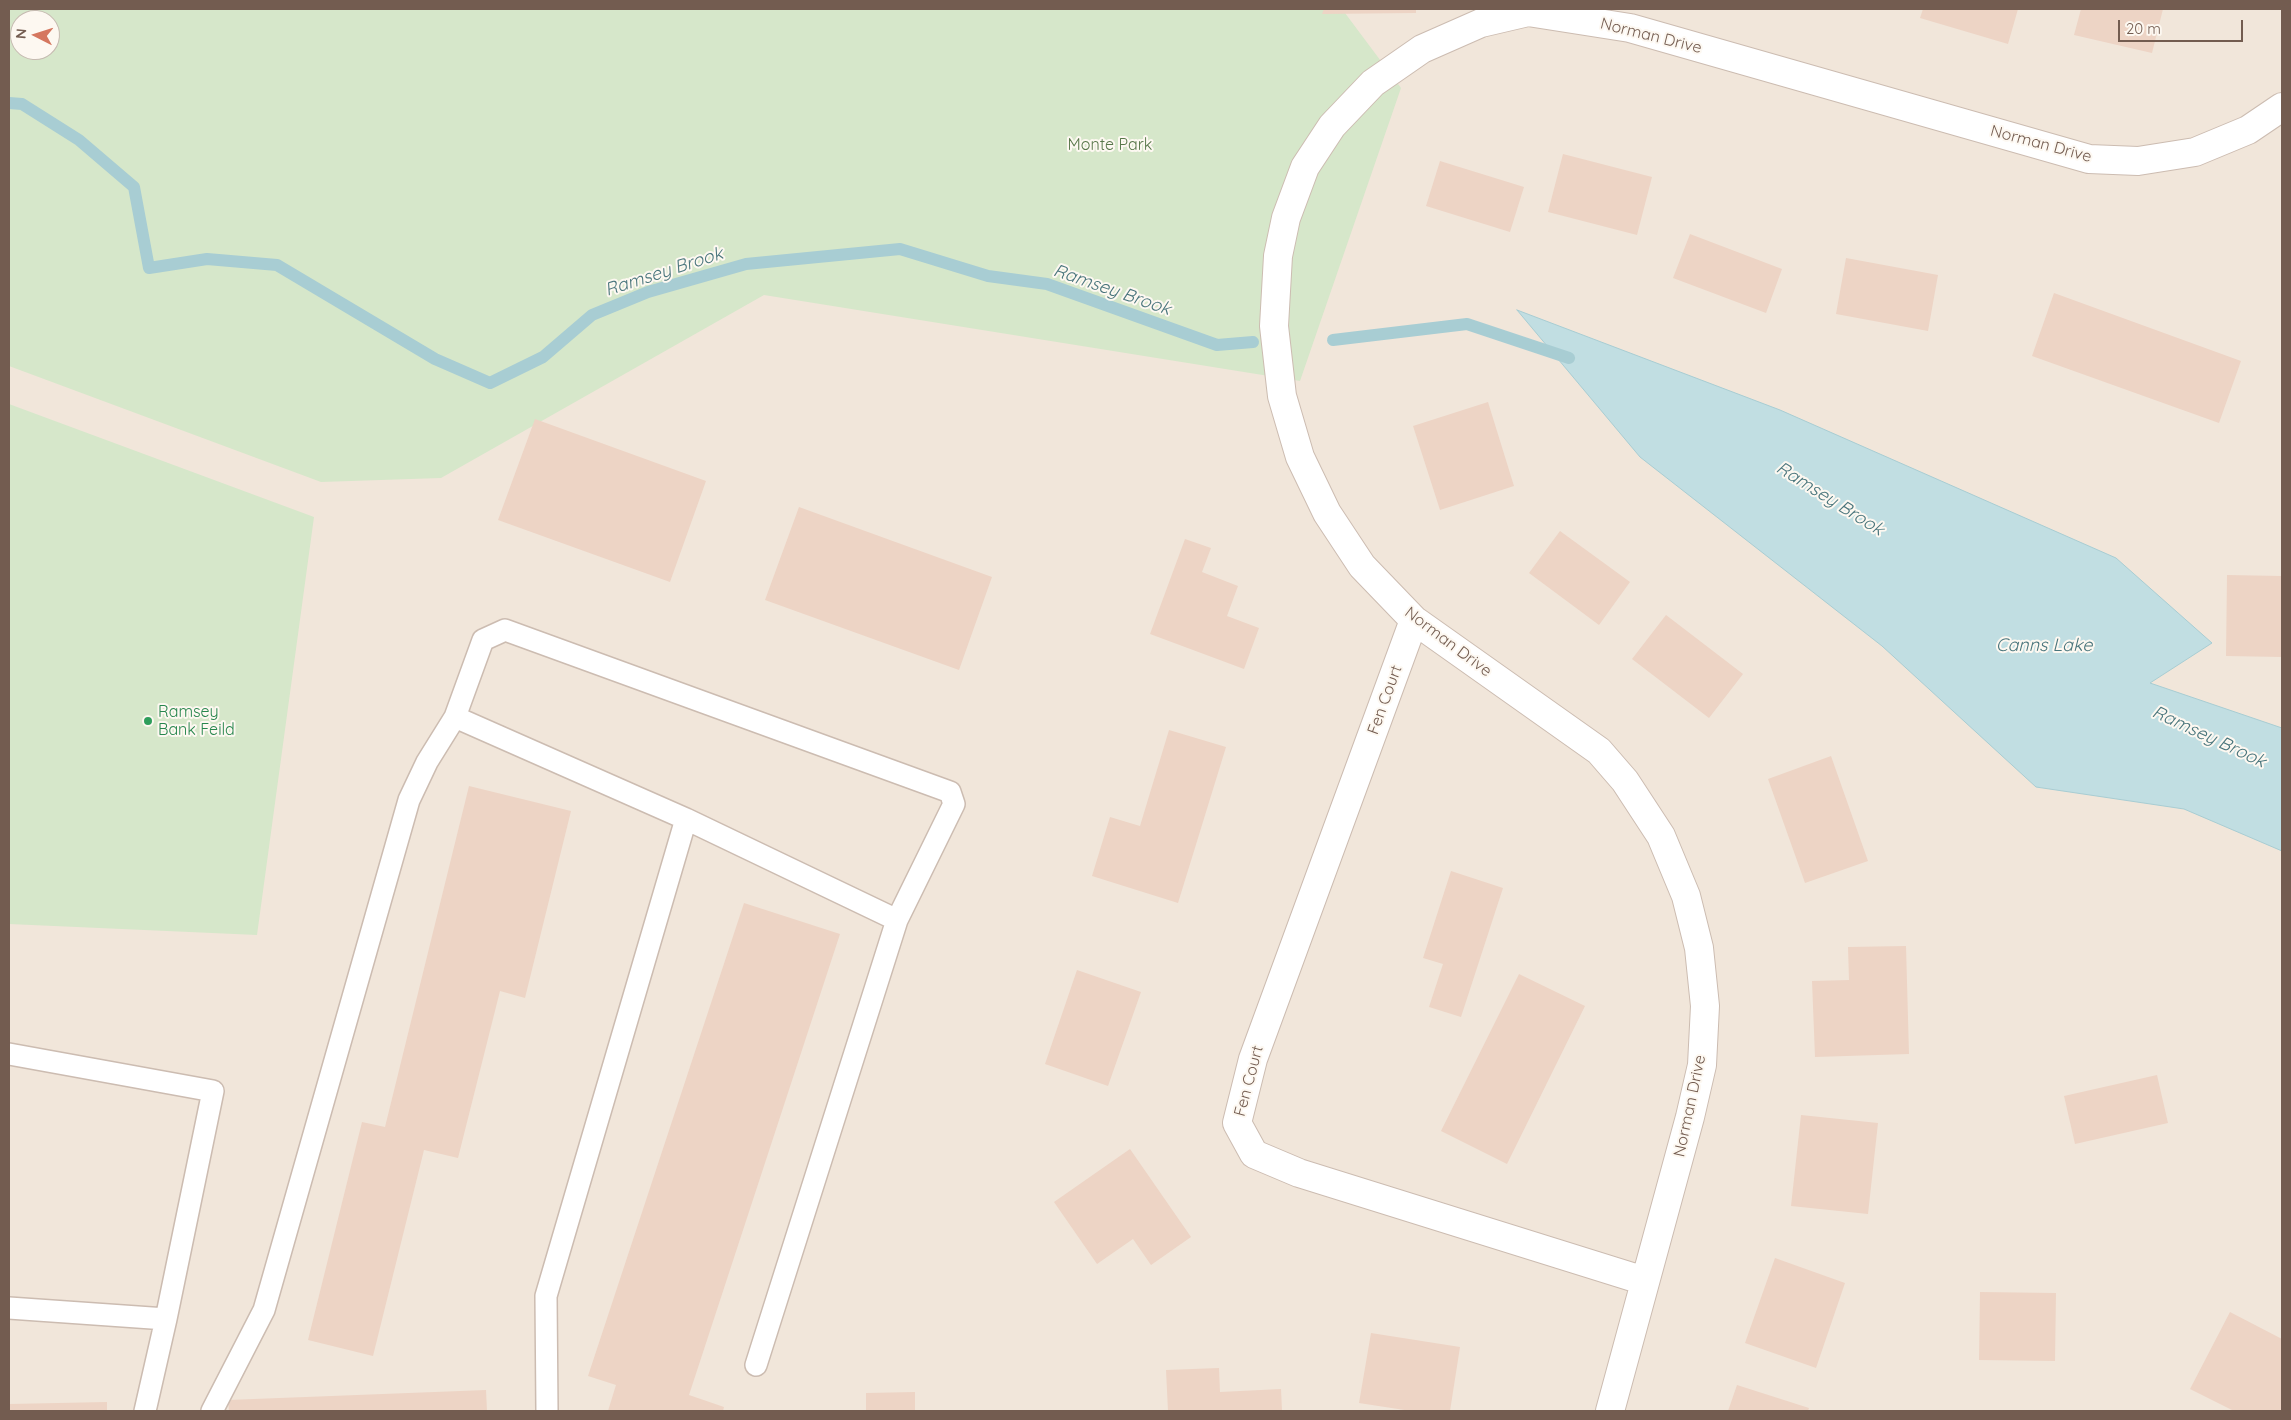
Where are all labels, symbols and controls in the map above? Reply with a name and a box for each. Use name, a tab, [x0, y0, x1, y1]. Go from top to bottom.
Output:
north arrow	[10, 10, 60, 60]
scale bar	[2121, 10, 2246, 42]
street label: Norman Drive	[1598, 14, 1704, 58]
text: 20 m	[2126, 19, 2161, 38]
text: N	[12, 28, 30, 40]
street label: Norman Drive	[1988, 121, 2094, 167]
park label: Monte Park	[1068, 135, 1152, 155]
water label: Ramsey Brook	[602, 243, 726, 301]
water label: Ramsey Brook	[1050, 260, 1174, 320]
water label: Ramsey Brook	[1772, 457, 1888, 541]
street label: Norman Drive	[1401, 603, 1495, 681]
water label: Canns Lake	[1996, 635, 2092, 657]
street label: Fen Court	[1364, 663, 1406, 737]
water label: Ramsey Brook	[2149, 701, 2269, 773]
place label: Ramsey Bank Feild	[158, 702, 235, 740]
marker: Ramsey Bank Feild	[142, 715, 154, 727]
street label: Fen Court	[1230, 1044, 1268, 1118]
street label: Norman Drive	[1670, 1053, 1710, 1159]

